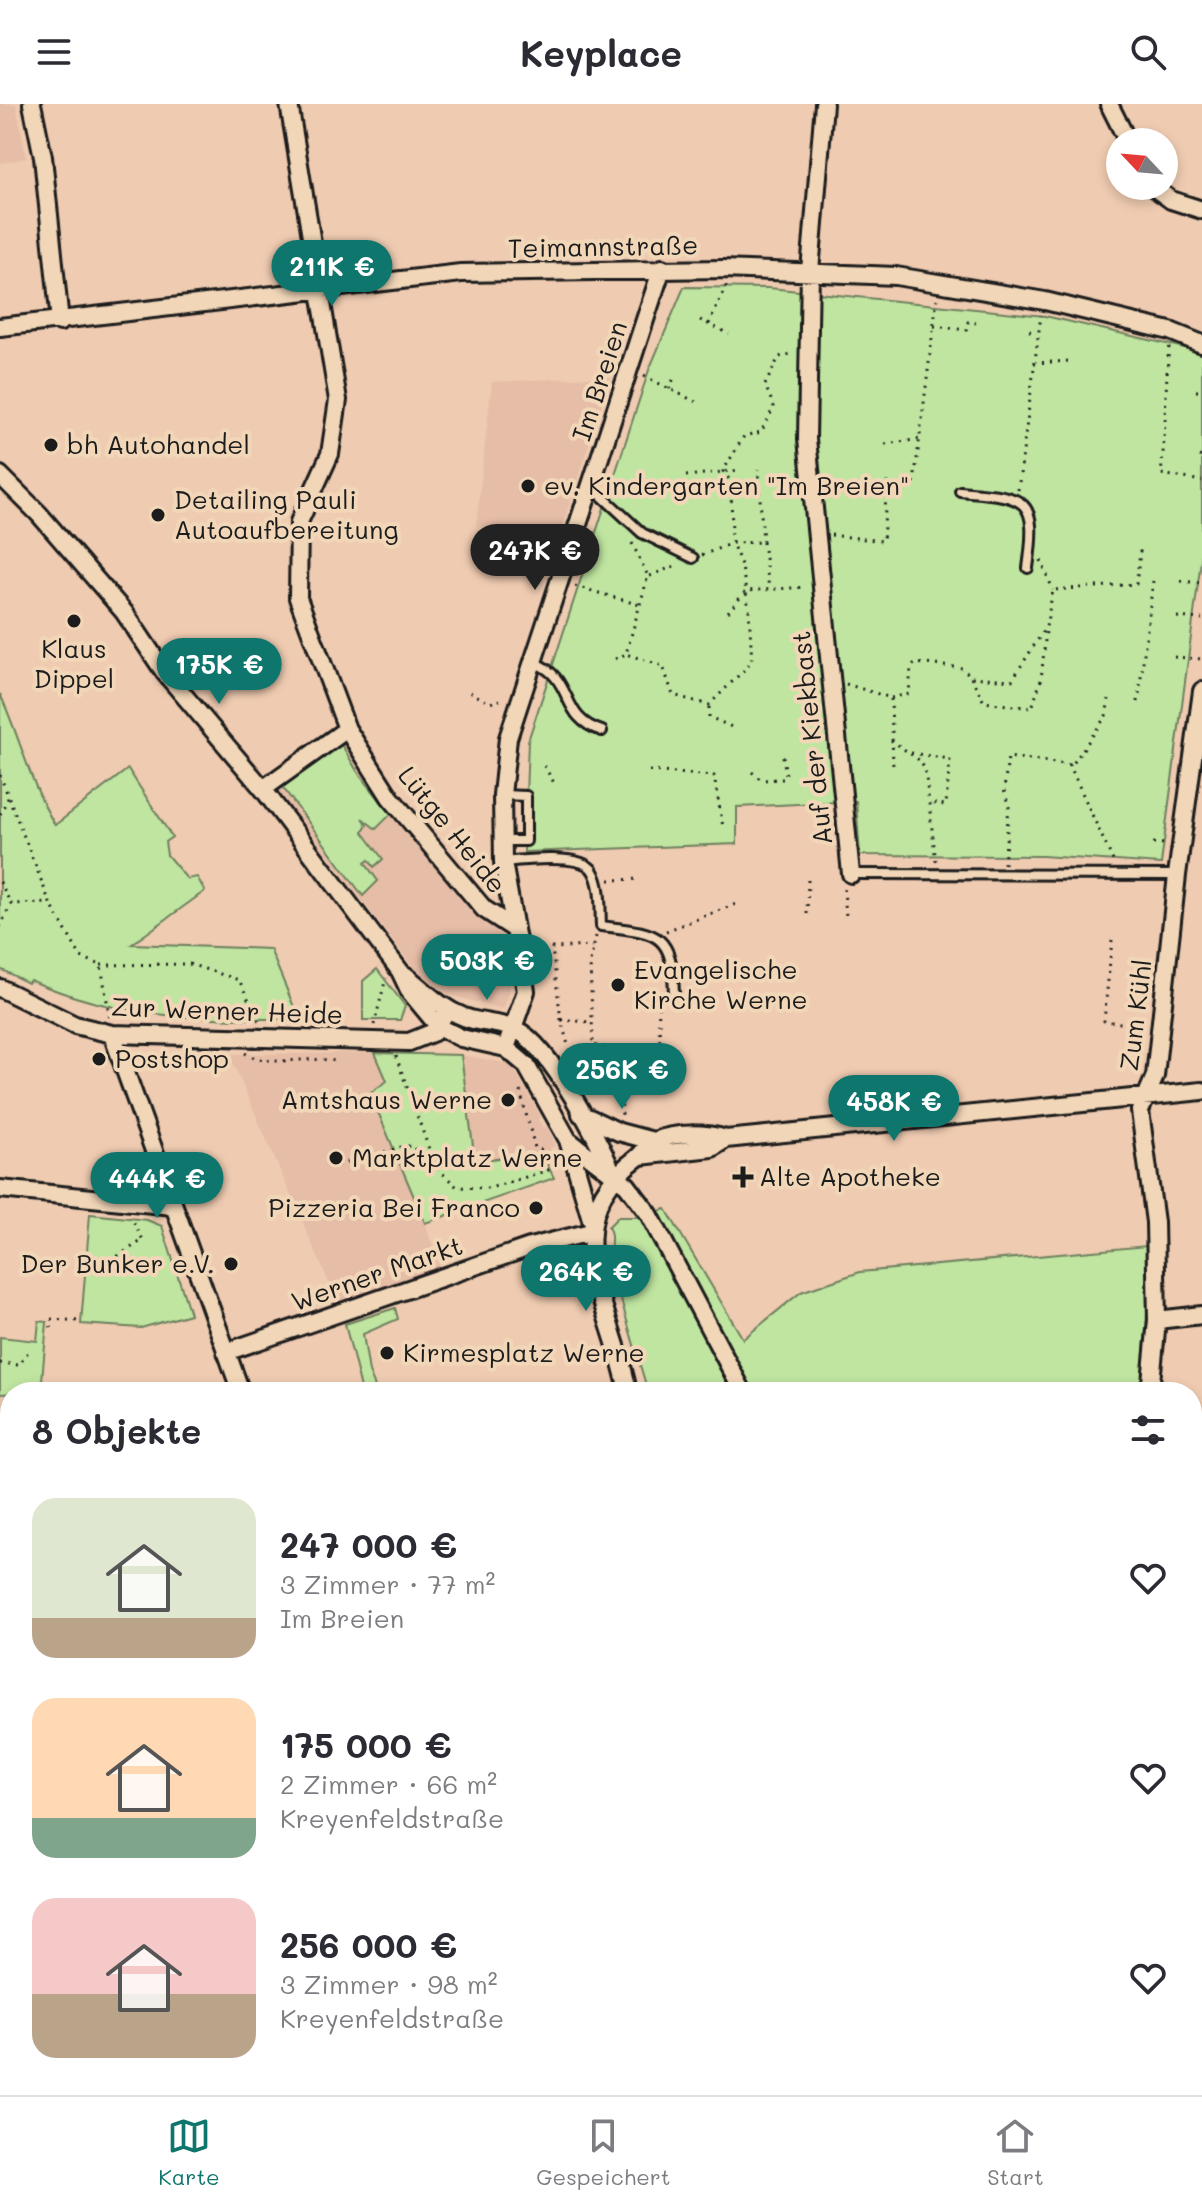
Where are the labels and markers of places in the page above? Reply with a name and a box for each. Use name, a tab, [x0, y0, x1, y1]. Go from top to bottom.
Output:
pin: 211K €	[267, 240, 397, 308]
place label: bh Autohandel	[67, 427, 250, 461]
marker: bh Autohandel	[42, 436, 60, 454]
place label: ev. Kindergarten "Im Breien"	[544, 468, 909, 502]
marker: ev. Kindergarten "Im Breien"	[519, 477, 537, 495]
place label: Detailing Pauli Autoaufbereitung	[174, 482, 399, 546]
marker: Detailing Pauli Autoaufbereitung	[149, 506, 167, 524]
pin: 247K €	[470, 524, 600, 592]
marker: Klaus Dippel	[65, 612, 83, 630]
place label: Klaus Dippel	[34, 631, 114, 695]
pin: 175K €	[154, 638, 284, 706]
pin: 503K €	[422, 934, 552, 1002]
place label: Evangelische Kirche Werne	[634, 952, 808, 1016]
marker: Evangelische Kirche Werne	[609, 976, 627, 994]
place label: Postshop	[115, 1041, 229, 1075]
pin: 256K €	[557, 1043, 687, 1111]
marker: Postshop	[90, 1050, 108, 1068]
pin: 458K €	[829, 1075, 959, 1143]
place label: Amtshaus Werne	[281, 1082, 492, 1116]
marker: Amtshaus Werne	[499, 1091, 517, 1109]
place label: Marktplatz Werne	[352, 1140, 583, 1174]
marker: Marktplatz Werne	[327, 1149, 345, 1167]
pin: 444K €	[92, 1152, 222, 1220]
place label: Alte Apotheke	[759, 1159, 941, 1193]
marker: Alte Apotheke	[734, 1168, 752, 1186]
place label: Pizzeria Bei Franco	[268, 1190, 520, 1224]
marker: Pizzeria Bei Franco	[527, 1199, 545, 1217]
pin: 264K €	[521, 1245, 651, 1313]
place label: Der Bunker e.V.	[21, 1246, 215, 1280]
marker: Der Bunker e.V.	[222, 1255, 240, 1273]
place label: Kirmesplatz Werne	[403, 1335, 645, 1369]
marker: Kirmesplatz Werne	[378, 1344, 396, 1362]

